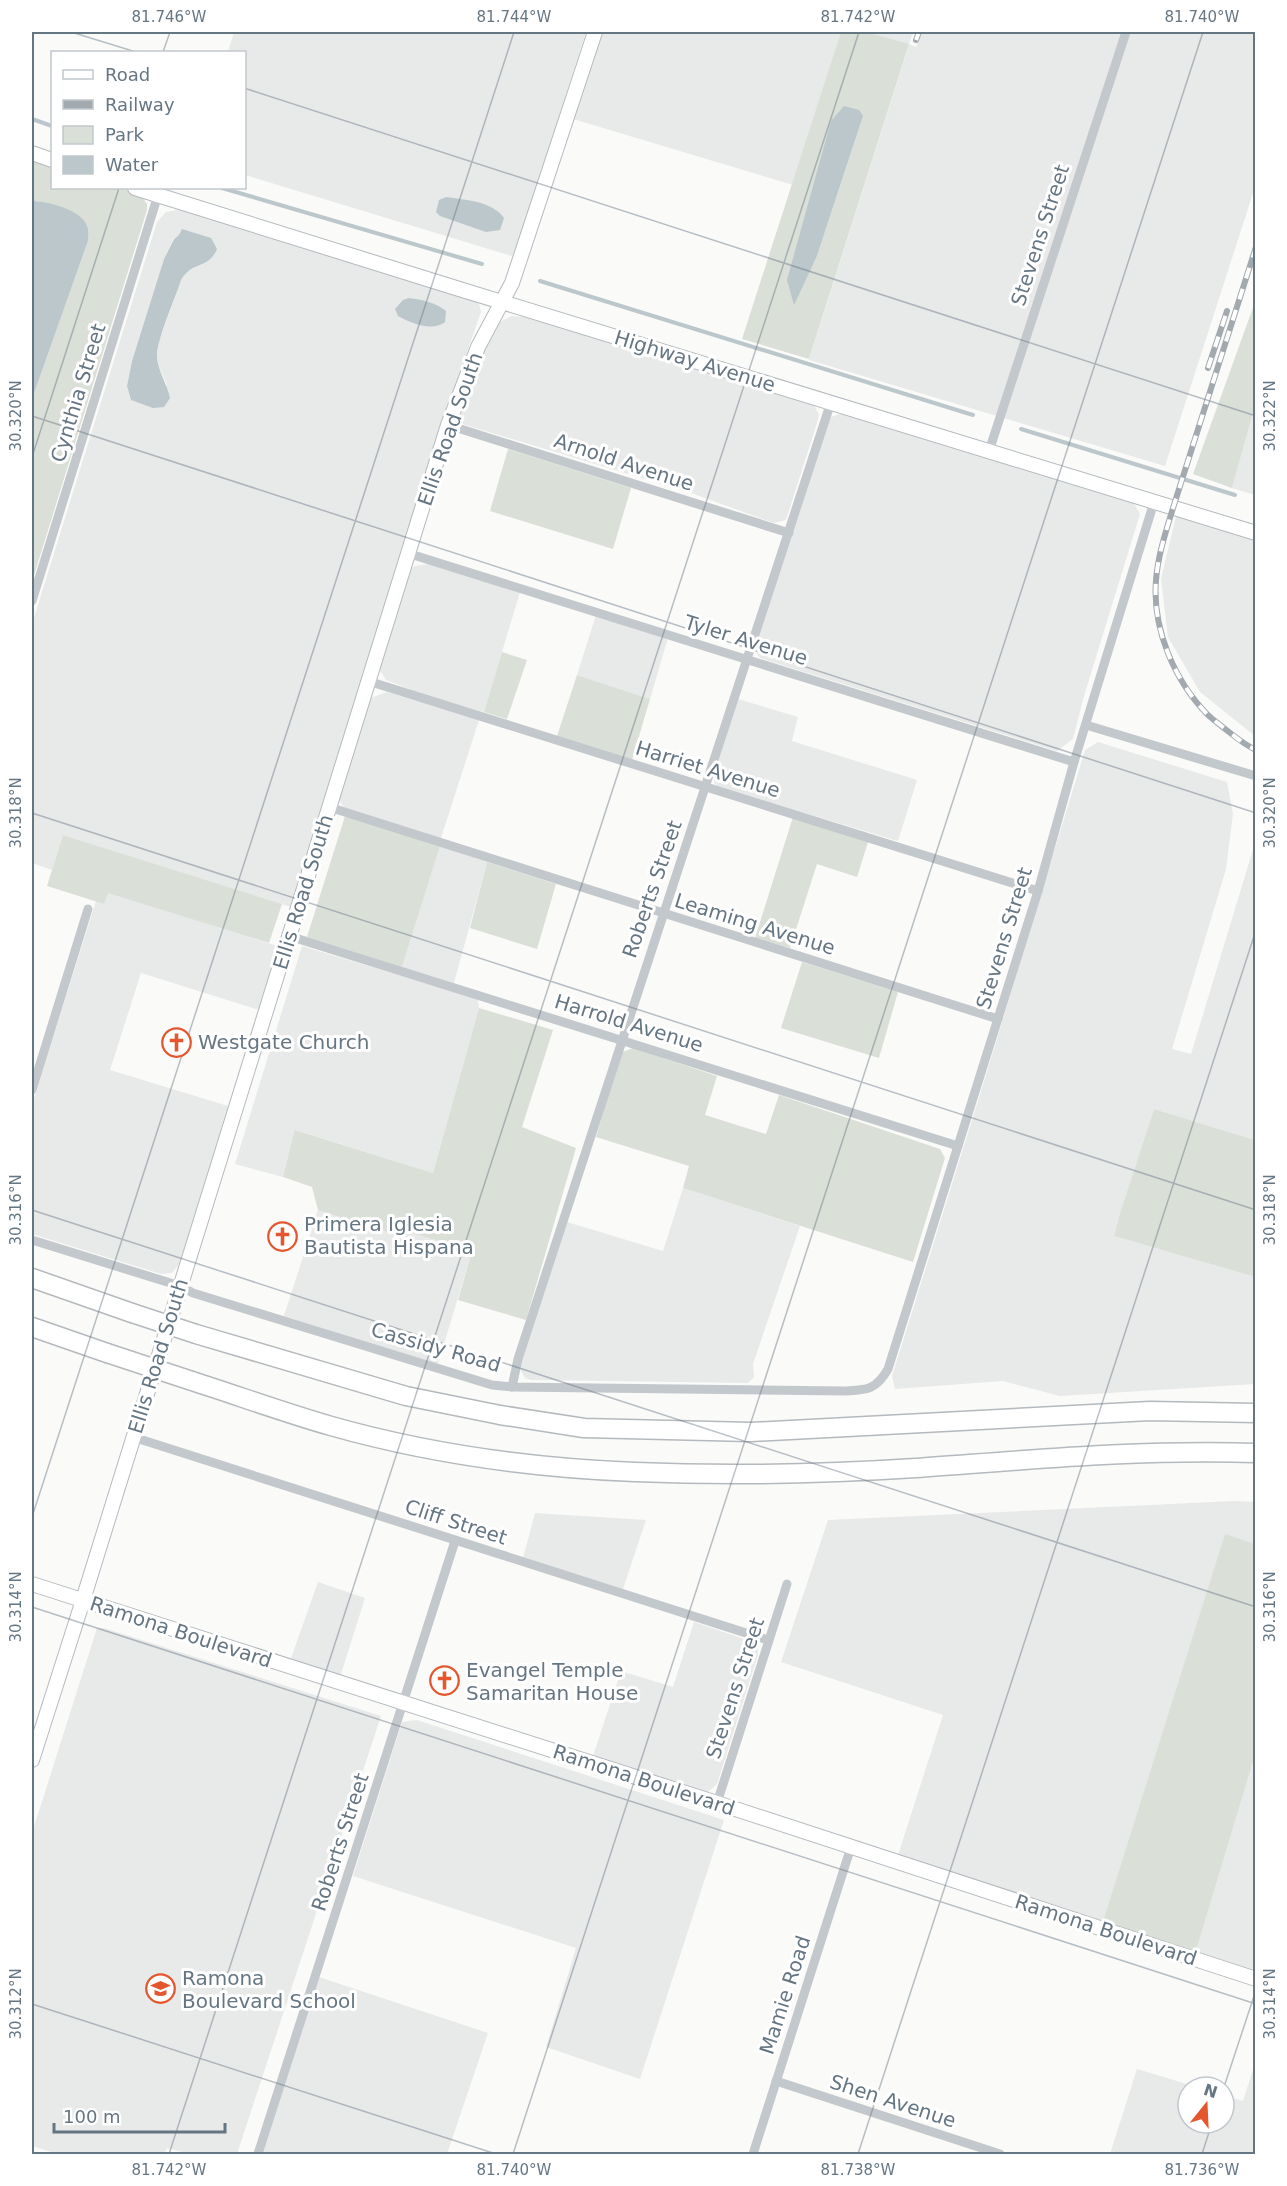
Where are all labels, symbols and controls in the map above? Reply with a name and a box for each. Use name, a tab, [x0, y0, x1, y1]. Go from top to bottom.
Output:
text: 81.746°W	[132, 8, 207, 26]
text: 81.744°W	[477, 8, 552, 26]
text: 81.742°W	[821, 8, 896, 26]
text: 81.740°W	[1165, 8, 1240, 26]
legend	[51, 51, 246, 189]
text: Road	[105, 64, 150, 85]
text: Railway	[105, 94, 175, 115]
text: Park	[105, 124, 144, 145]
text: Water	[105, 154, 159, 175]
street label: Stevens Street	[1006, 161, 1074, 309]
street label: Cynthia Street	[45, 321, 111, 465]
street label: Highway Avenue	[612, 325, 778, 397]
street label: Ellis Road South	[412, 349, 488, 509]
text: 30.320°N	[7, 380, 25, 452]
text: 30.322°N	[1261, 380, 1279, 452]
street label: Arnold Avenue	[551, 428, 697, 496]
street label: Tyler Avenue	[680, 610, 811, 670]
street label: Harriet Avenue	[633, 736, 783, 802]
text: 30.318°N	[7, 777, 25, 849]
text: 30.320°N	[1261, 777, 1279, 849]
street label: Ellis Road South	[268, 812, 338, 972]
street label: Roberts Street	[617, 817, 687, 961]
street label: Stevens Street	[971, 864, 1037, 1012]
street label: Leaming Avenue	[672, 888, 838, 960]
street label: Harrold Avenue	[552, 989, 706, 1057]
church icon: Westgate Church	[161, 1026, 193, 1058]
place label: Westgate Church	[198, 1030, 369, 1054]
text: 30.316°N	[7, 1174, 25, 1246]
text: 30.318°N	[1261, 1174, 1279, 1246]
place label: Primera Iglesia Bautista Hispana	[304, 1212, 474, 1259]
church icon: Primera Iglesia Bautista Hispana	[267, 1220, 299, 1252]
street label: Ellis Road South	[123, 1276, 193, 1436]
street label: Cassidy Road	[368, 1317, 504, 1377]
street label: Cliff Street	[402, 1494, 510, 1550]
text: 30.314°N	[7, 1571, 25, 1643]
text: 30.316°N	[1261, 1571, 1279, 1643]
street label: Ramona Boulevard	[87, 1591, 275, 1673]
street label: Stevens Street	[701, 1614, 769, 1762]
place label: Evangel Temple Samaritan House	[466, 1658, 638, 1705]
church icon: Evangel Temple Samaritan House	[429, 1665, 461, 1697]
street label: Ramona Boulevard	[550, 1739, 738, 1821]
street label: Roberts Street	[306, 1770, 374, 1914]
street label: Ramona Boulevard	[1012, 1889, 1200, 1971]
street label: Mamie Road	[755, 1933, 815, 2057]
place label: Ramona Boulevard School	[182, 1966, 356, 2013]
text: 30.312°N	[7, 1968, 25, 2040]
text: 30.314°N	[1261, 1968, 1279, 2040]
school or university icon: Ramona Boulevard School	[145, 1973, 177, 2005]
street label: Shen Avenue	[827, 2069, 959, 2133]
north arrow	[1176, 2075, 1236, 2135]
text: N	[1201, 2080, 1220, 2102]
scale bar	[54, 2096, 225, 2134]
text: 100 m	[63, 2106, 121, 2127]
text: 81.742°W	[132, 2161, 207, 2179]
text: 81.740°W	[477, 2161, 552, 2179]
text: 81.738°W	[821, 2161, 896, 2179]
text: 81.736°W	[1165, 2161, 1240, 2179]

